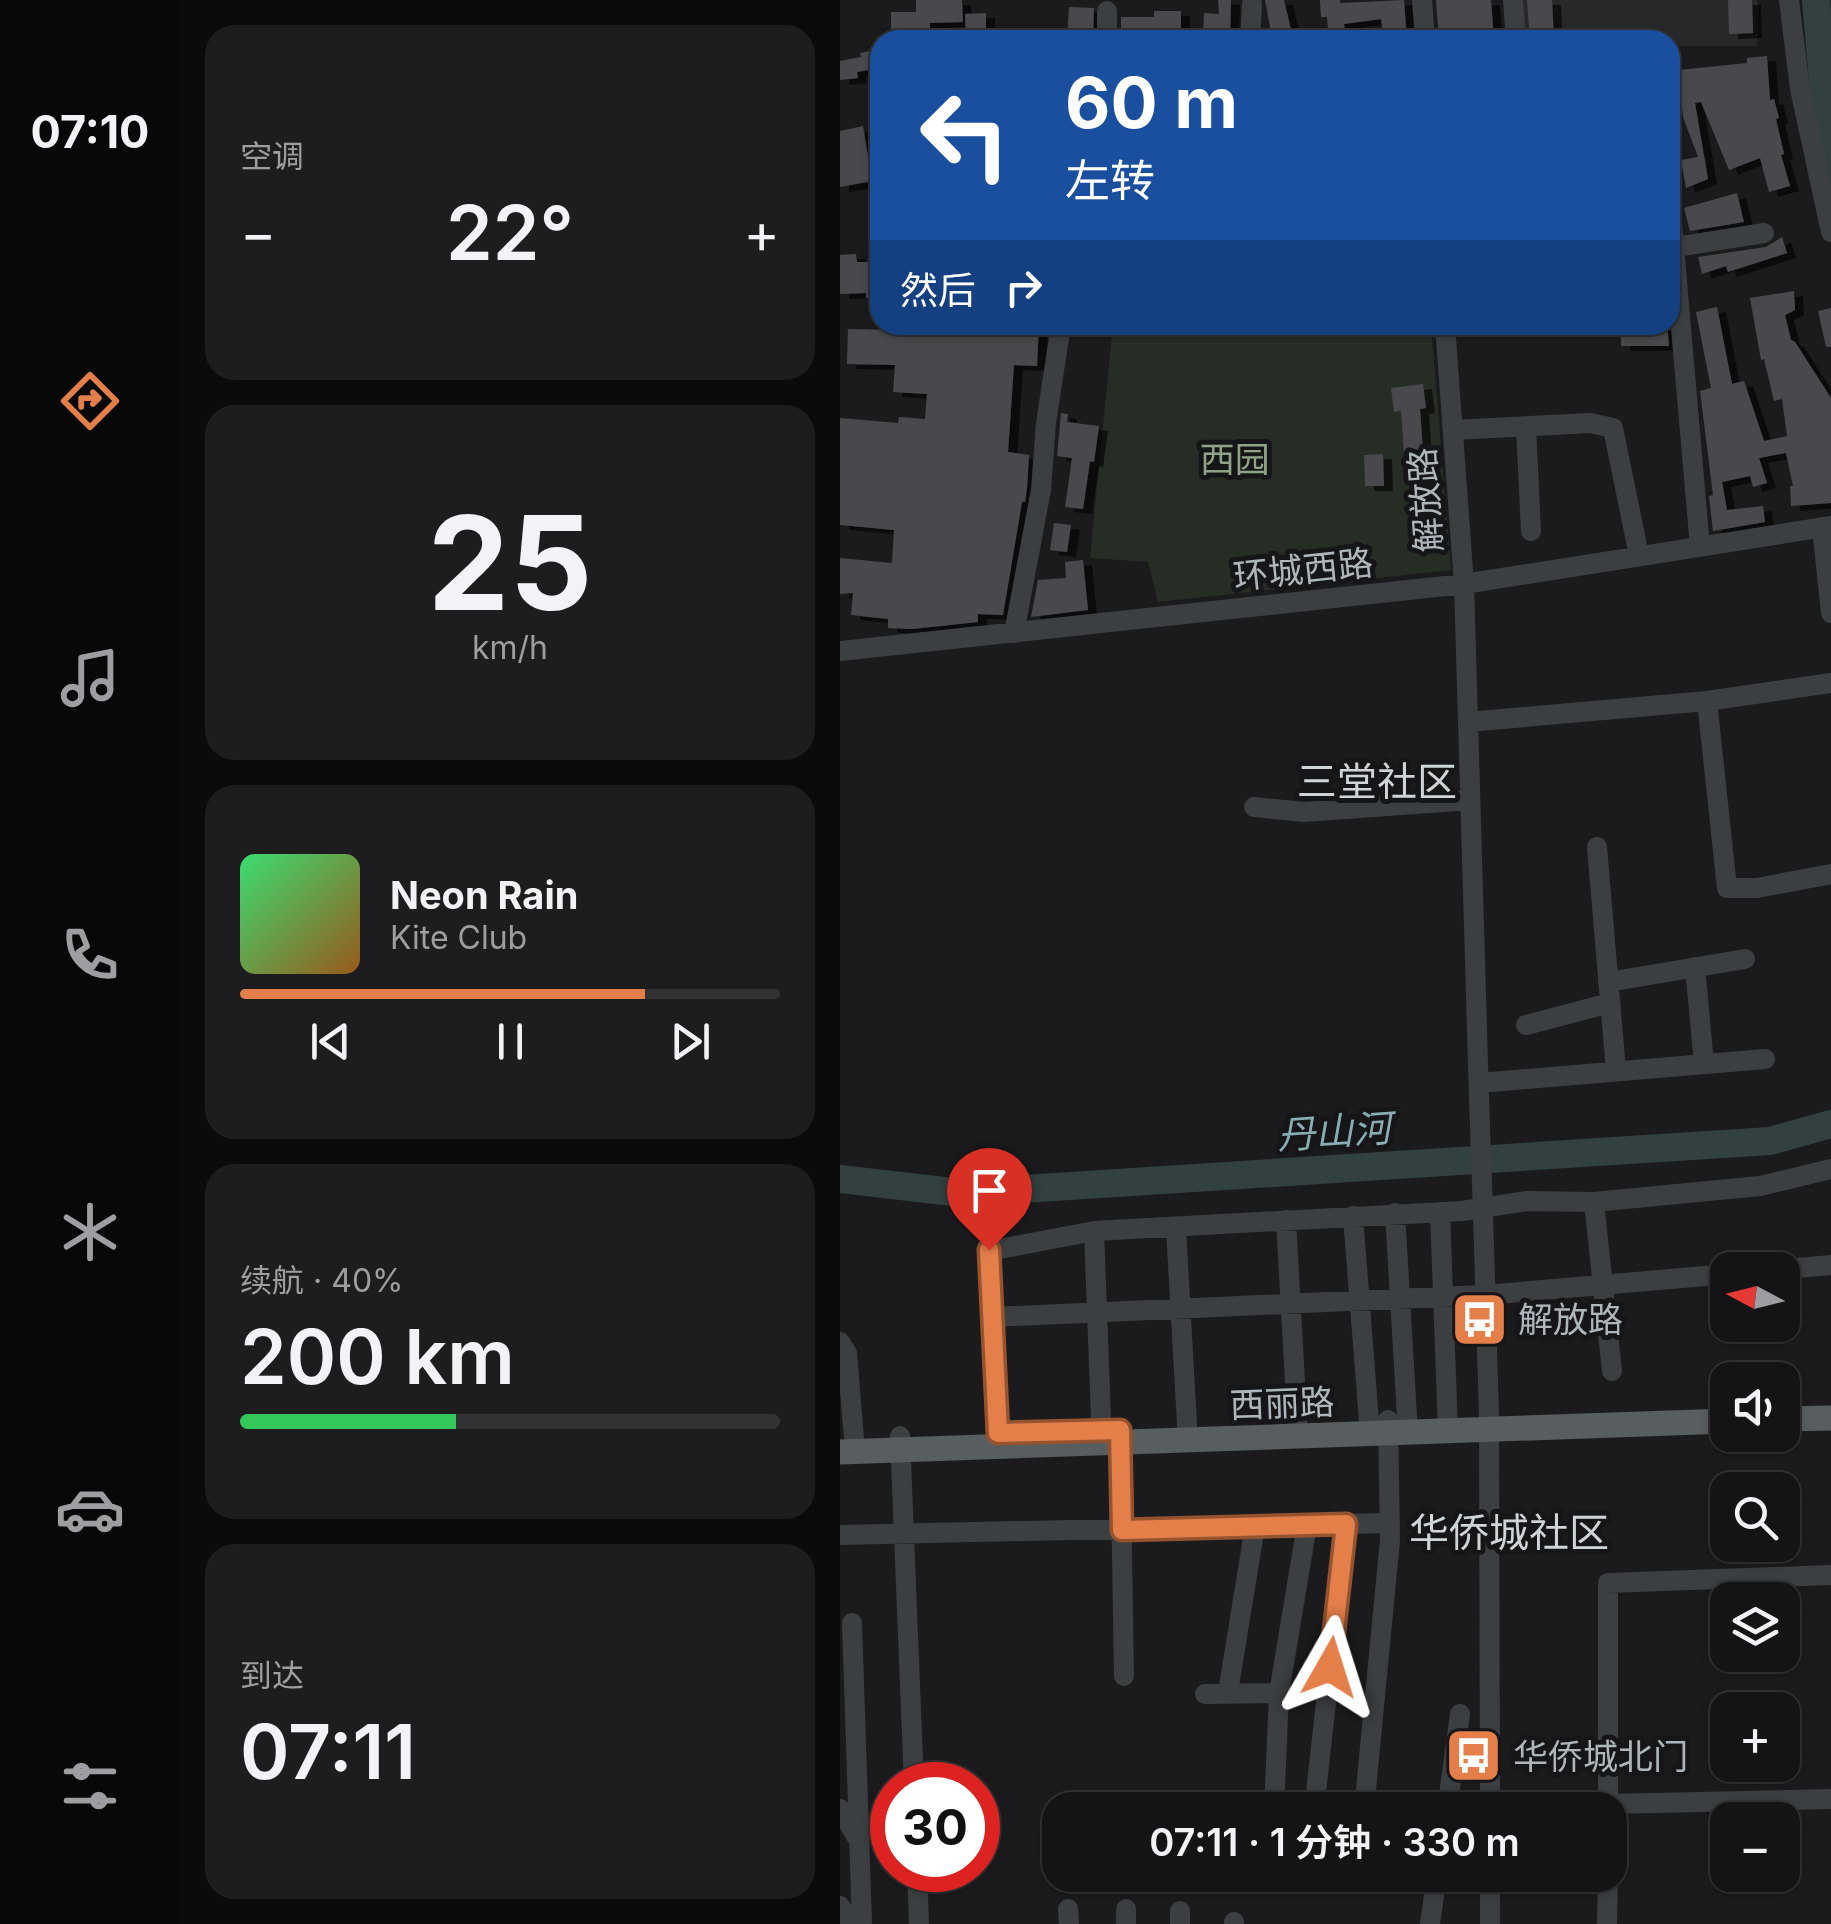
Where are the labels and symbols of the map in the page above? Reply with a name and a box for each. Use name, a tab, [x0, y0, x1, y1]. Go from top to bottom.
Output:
park label: 西园	[1200, 438, 1270, 480]
street label: 解放路	[1400, 446, 1450, 554]
street label: 环城西路	[1231, 541, 1375, 597]
district label: 三堂社区	[1297, 757, 1457, 806]
water label: 丹山河	[1276, 1104, 1399, 1158]
pin	[947, 1148, 1032, 1251]
north arrow	[1710, 1252, 1800, 1342]
bus stop icon: 解放路	[1449, 1289, 1509, 1349]
place label: 解放路	[1518, 1298, 1623, 1340]
street label: 西丽路	[1229, 1380, 1335, 1426]
district label: 华侨城社区	[1409, 1508, 1609, 1557]
position arrow	[1278, 1615, 1382, 1719]
bus stop icon: 华侨城北门	[1444, 1726, 1504, 1786]
place label: 华侨城北门	[1513, 1735, 1688, 1777]
speed limit sign: 30	[870, 1762, 1000, 1892]

